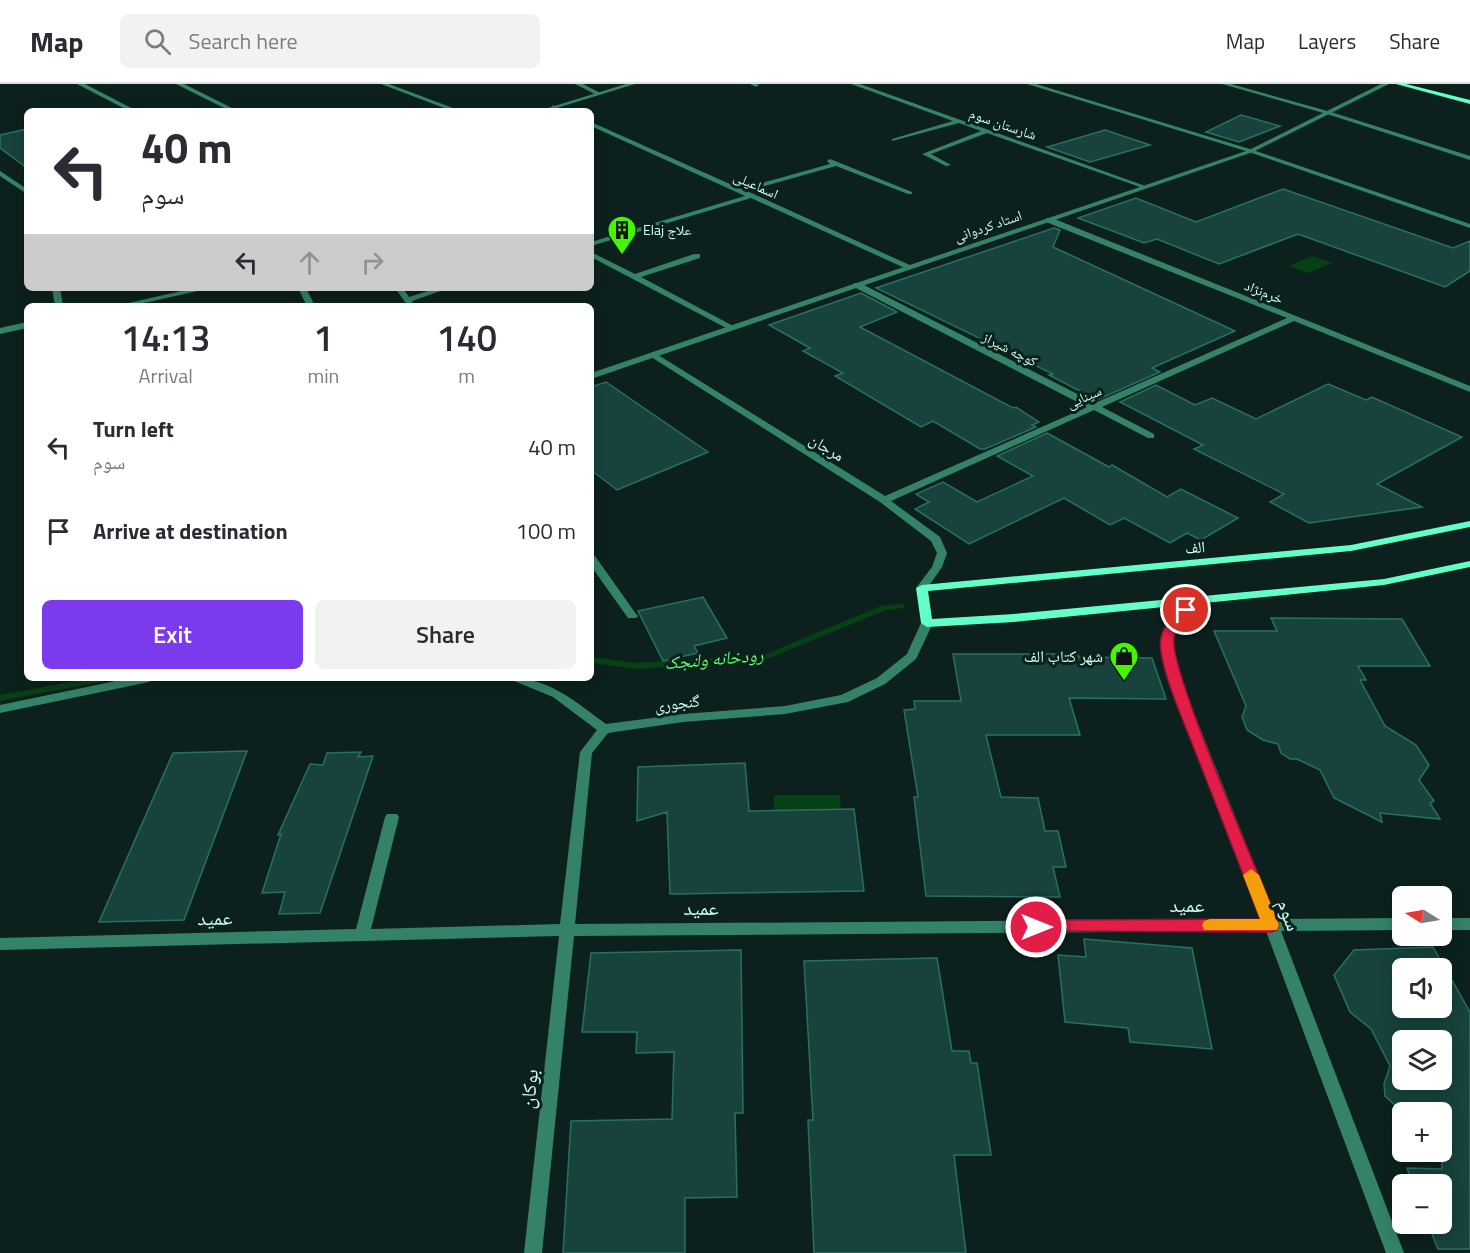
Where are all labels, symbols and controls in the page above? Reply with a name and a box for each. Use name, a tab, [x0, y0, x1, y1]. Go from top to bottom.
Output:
search box	[120, 14, 540, 68]
text: Map	[30, 20, 84, 63]
text: Search here	[189, 24, 298, 58]
icon: search	[141, 25, 174, 58]
text: Map	[1226, 25, 1265, 57]
text: Layers	[1298, 25, 1356, 57]
text: Share	[1389, 25, 1440, 57]
street label: شارستان سوم	[967, 102, 1040, 145]
text: 40 m	[141, 115, 233, 179]
icon: left	[42, 132, 120, 210]
street label: اسماعیلی	[730, 165, 782, 204]
text: سوم	[141, 173, 185, 214]
street label: استاد کردوانی	[951, 204, 1025, 247]
building icon: Elaj علاج	[606, 214, 638, 256]
place label: Elaj علاج	[643, 219, 692, 240]
icon: left	[230, 246, 263, 279]
icon: ahead	[293, 246, 326, 279]
icon: right	[356, 246, 389, 279]
street label: خرم‌نژاد	[1242, 274, 1287, 309]
text: 14:13	[121, 310, 210, 365]
text: 1	[313, 310, 333, 365]
text: 140	[436, 310, 497, 365]
street label: کوچه شیراز	[978, 325, 1042, 371]
text: Arrival	[139, 360, 193, 391]
text: min	[307, 360, 339, 391]
text: m	[458, 360, 475, 391]
street label: سینایی	[1063, 380, 1105, 414]
text: Turn left	[93, 412, 174, 446]
street label: مرجان	[805, 427, 849, 467]
text: 40 m	[528, 430, 576, 464]
icon: left	[42, 431, 75, 464]
text: سوم	[93, 446, 125, 477]
text: Arrive at destination	[93, 514, 288, 548]
text: 100 m	[516, 514, 576, 548]
icon: arrive	[42, 515, 75, 548]
street label: الف	[1184, 534, 1206, 560]
pin	[1160, 584, 1211, 635]
icon: arrive	[1169, 593, 1202, 626]
button: Exit	[42, 600, 303, 669]
button: Share	[315, 600, 576, 669]
shop icon: شهر کتاب الف	[1108, 640, 1140, 682]
water label: رودخانه ولنجک	[663, 641, 765, 676]
place label: شهر کتاب الف	[1024, 644, 1103, 668]
street label: گنجوری	[653, 688, 701, 718]
north arrow	[1392, 886, 1452, 946]
map controls	[1392, 886, 1452, 1234]
street label: عمید	[1169, 889, 1205, 920]
street label: عمید	[683, 892, 719, 923]
street label: سوم	[1269, 894, 1310, 935]
position arrow	[1004, 895, 1068, 959]
street label: عمید	[197, 902, 233, 933]
button: sound	[1392, 958, 1452, 1018]
button: layers	[1392, 1030, 1452, 1090]
street label: بوکان	[511, 1067, 546, 1110]
button: +	[1392, 1102, 1452, 1162]
button: −	[1392, 1174, 1452, 1234]

